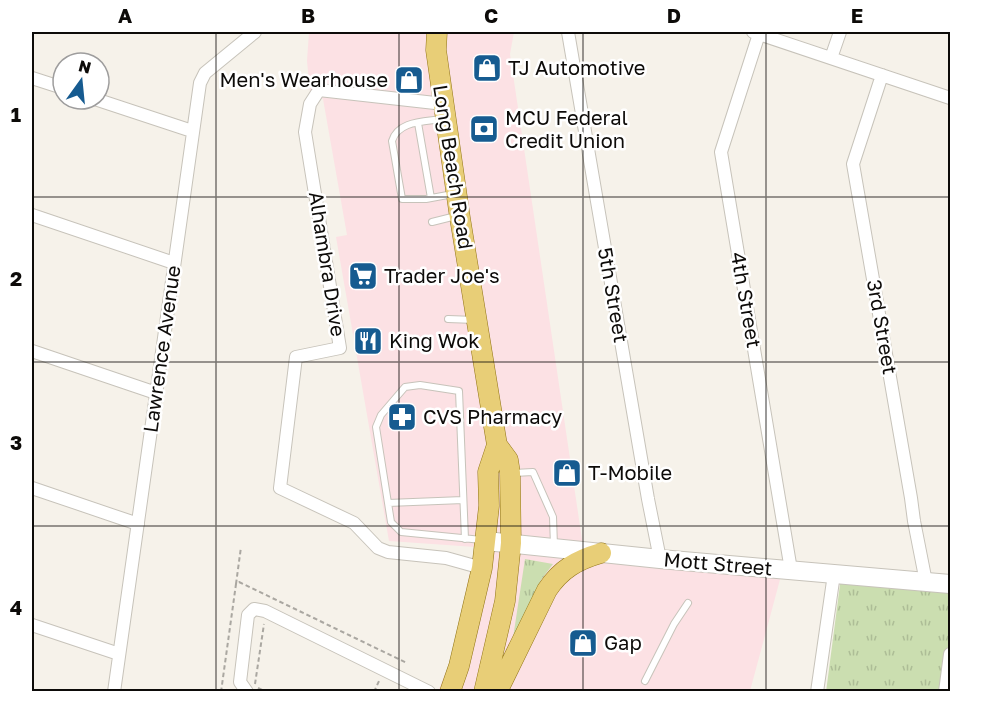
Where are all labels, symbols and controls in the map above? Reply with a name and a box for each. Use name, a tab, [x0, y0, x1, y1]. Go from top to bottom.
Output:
text: A	[118, 3, 132, 27]
text: B	[301, 3, 315, 27]
text: C	[484, 3, 498, 27]
text: D	[667, 3, 681, 27]
text: E	[851, 3, 863, 27]
north arrow	[51, 51, 111, 111]
shop icon: TJ Automotive	[471, 52, 503, 84]
text: N	[76, 55, 93, 78]
place label: TJ Automotive	[508, 55, 645, 79]
shop icon: Men's Wearhouse	[393, 64, 425, 96]
place label: Men's Wearhouse	[219, 67, 388, 91]
street label: Long Beach Road	[429, 83, 479, 251]
text: 1	[11, 102, 21, 126]
place label: MCU Federal Credit Union	[505, 105, 628, 152]
bank icon: MCU Federal Credit Union	[468, 113, 500, 145]
street label: Alhambra Drive	[305, 190, 351, 338]
street label: 5th Street	[594, 245, 634, 344]
street label: 4th Street	[727, 250, 767, 350]
supermarket icon: Trader Joe's	[347, 260, 379, 292]
place label: Trader Joe's	[384, 263, 500, 287]
street label: Lawrence Avenue	[137, 264, 185, 434]
text: 2	[10, 266, 22, 290]
street label: 3rd Street	[863, 278, 903, 376]
restaurant icon: King Wok	[352, 325, 384, 357]
place label: King Wok	[389, 328, 479, 352]
pharmacy icon: CVS Pharmacy	[386, 401, 418, 433]
place label: CVS Pharmacy	[423, 404, 562, 428]
text: 3	[10, 430, 22, 454]
shop icon: T-Mobile	[551, 457, 583, 489]
place label: T-Mobile	[588, 460, 672, 484]
street label: Mott Street	[663, 546, 774, 580]
text: 4	[10, 595, 22, 619]
shop icon: Gap	[567, 627, 599, 659]
place label: Gap	[604, 630, 642, 654]

